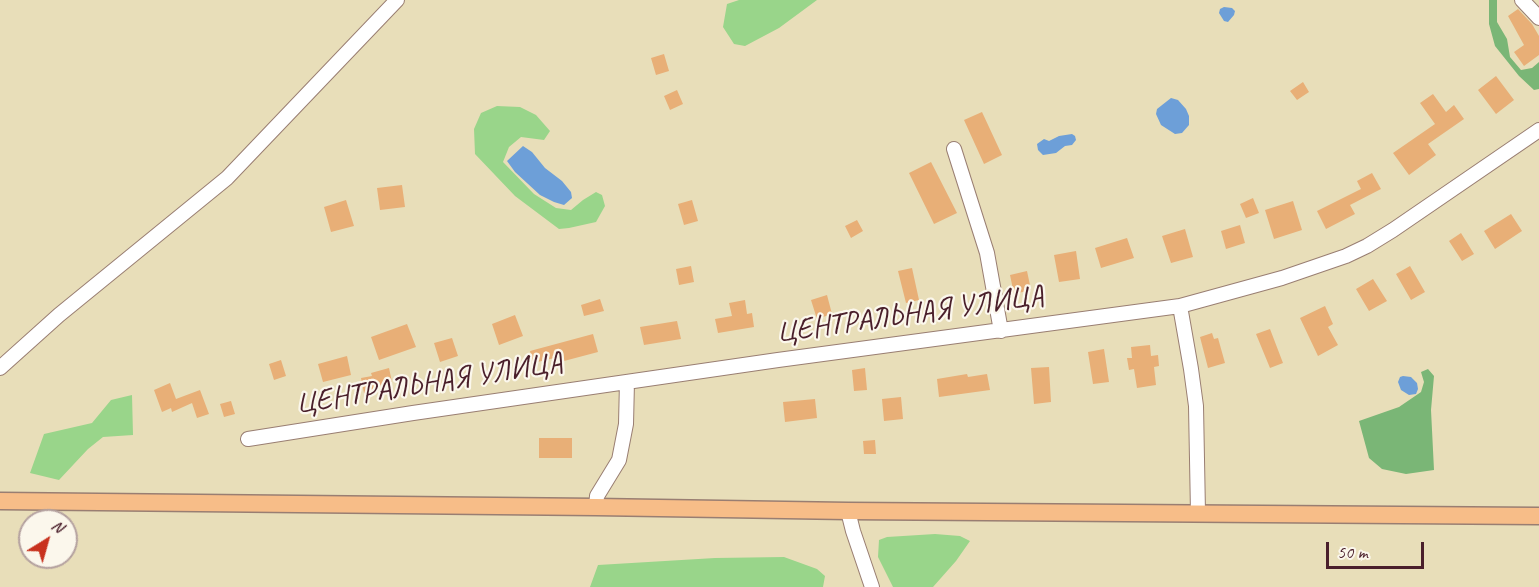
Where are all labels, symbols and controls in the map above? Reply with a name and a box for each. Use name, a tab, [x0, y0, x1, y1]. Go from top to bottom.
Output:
street label: ЦЕНТРАЛЬНАЯ УЛИЦА	[774, 278, 1046, 352]
street label: ЦЕНТРАЛЬНАЯ УЛИЦА	[293, 345, 565, 423]
north arrow	[18, 509, 78, 569]
text: N	[48, 515, 68, 537]
scale bar	[1329, 530, 1426, 568]
text: 50 m	[1337, 541, 1368, 563]

